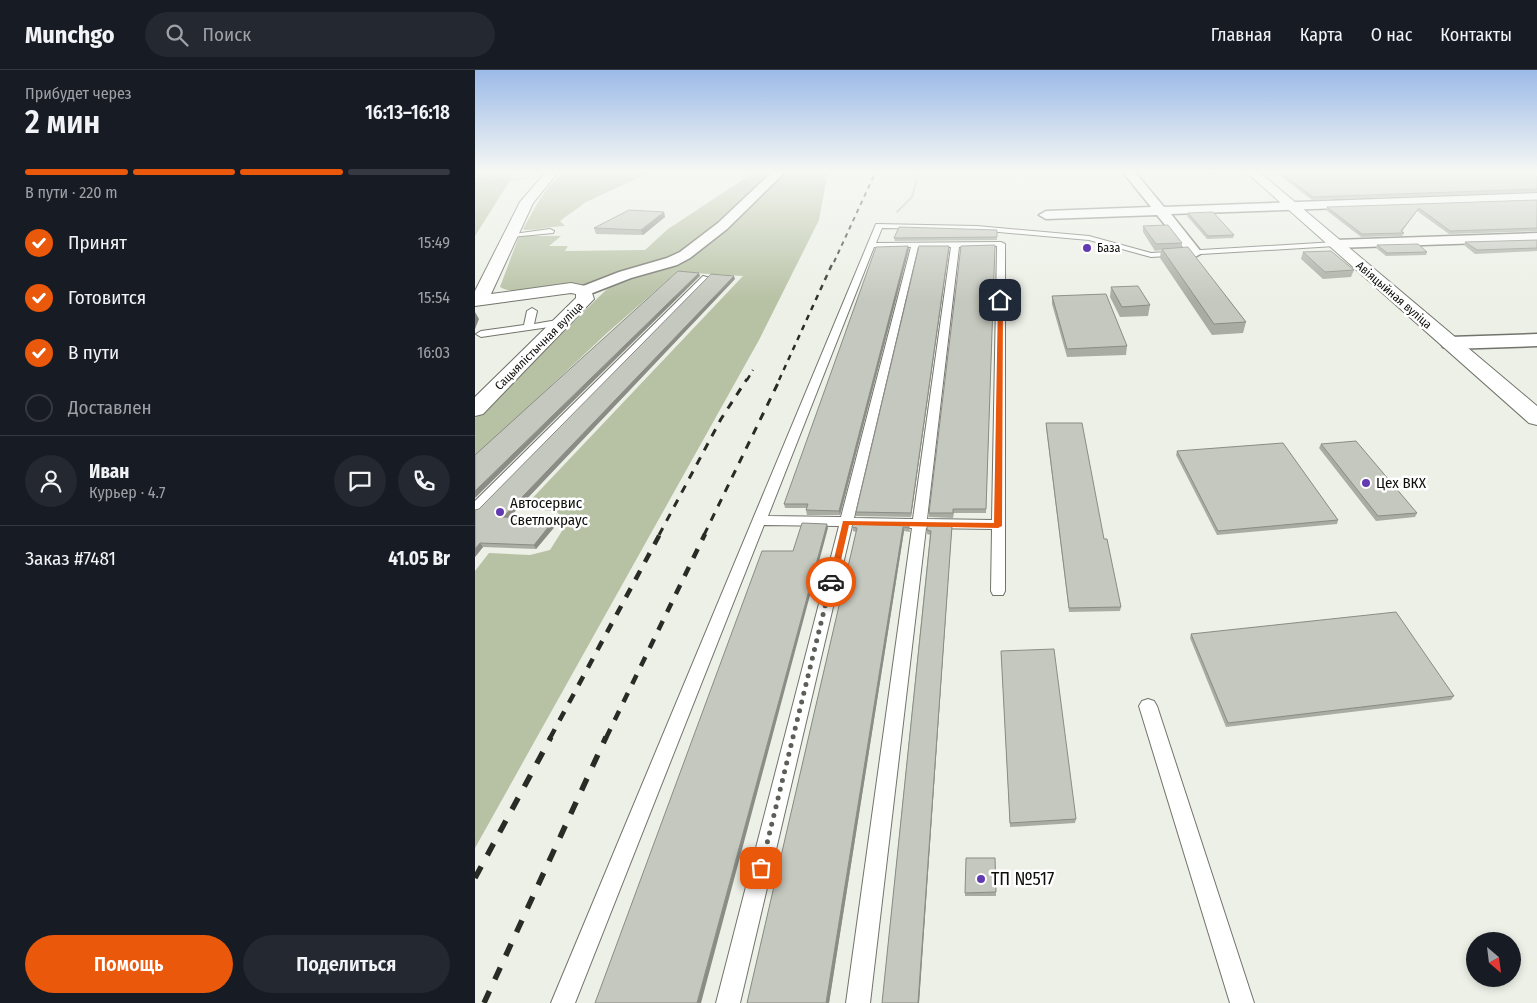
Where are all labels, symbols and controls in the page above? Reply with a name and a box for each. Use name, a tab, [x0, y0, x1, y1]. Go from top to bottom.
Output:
search box	[145, 12, 495, 57]
text: Munchgo	[25, 21, 115, 49]
icon: search	[163, 21, 191, 49]
text: Поиск	[203, 23, 251, 46]
text: Главная	[1211, 24, 1272, 46]
text: Карта	[1300, 24, 1343, 46]
text: О нас	[1371, 24, 1412, 46]
text: Контакты	[1440, 24, 1512, 46]
text: Прибудет через	[25, 84, 132, 103]
text: 16:13–16:18	[365, 101, 450, 124]
text: 2 мин	[25, 103, 100, 141]
text: В пути · 220 m	[25, 183, 118, 202]
icon: check	[25, 229, 53, 257]
text: Принят	[68, 231, 127, 254]
text: 15:49	[418, 233, 450, 252]
place label: База	[1097, 241, 1120, 255]
marker: База	[1081, 242, 1093, 254]
street label: Авіяцыйная вуліца	[1353, 258, 1435, 332]
pin	[979, 279, 1021, 321]
icon: check	[25, 284, 53, 312]
text: Готовится	[68, 286, 146, 309]
icon: home	[986, 286, 1014, 314]
text: 15:54	[418, 288, 450, 307]
street label: Сацыялістычная вуліца	[492, 299, 586, 393]
icon: check	[25, 339, 53, 367]
text: В пути	[68, 341, 119, 364]
text: 16:03	[417, 343, 450, 362]
text: Доставлен	[68, 396, 152, 419]
button: person	[25, 455, 77, 507]
button: chat	[334, 455, 386, 507]
button: phone	[398, 455, 450, 507]
text: Иван	[89, 460, 129, 483]
place label: Цех ВКХ	[1376, 474, 1427, 492]
marker: Цех ВКХ	[1360, 477, 1372, 489]
text: Курьер · 4.7	[89, 483, 165, 502]
place label: Автосервис Светлокраус	[510, 494, 589, 529]
marker: Автосервис Светлокраус	[494, 506, 506, 518]
text: Заказ #7481	[25, 547, 116, 570]
text: 41.05 Br	[388, 547, 450, 570]
courier	[806, 557, 856, 607]
icon: car	[817, 568, 845, 596]
pin	[740, 847, 782, 889]
icon: bag	[747, 854, 775, 882]
place label: ТП №517	[991, 868, 1054, 890]
marker: ТП №517	[975, 873, 987, 885]
north arrow	[1466, 932, 1521, 988]
map controls	[1466, 932, 1521, 987]
button: Помощь	[25, 935, 233, 993]
button: Поделиться	[243, 935, 450, 993]

